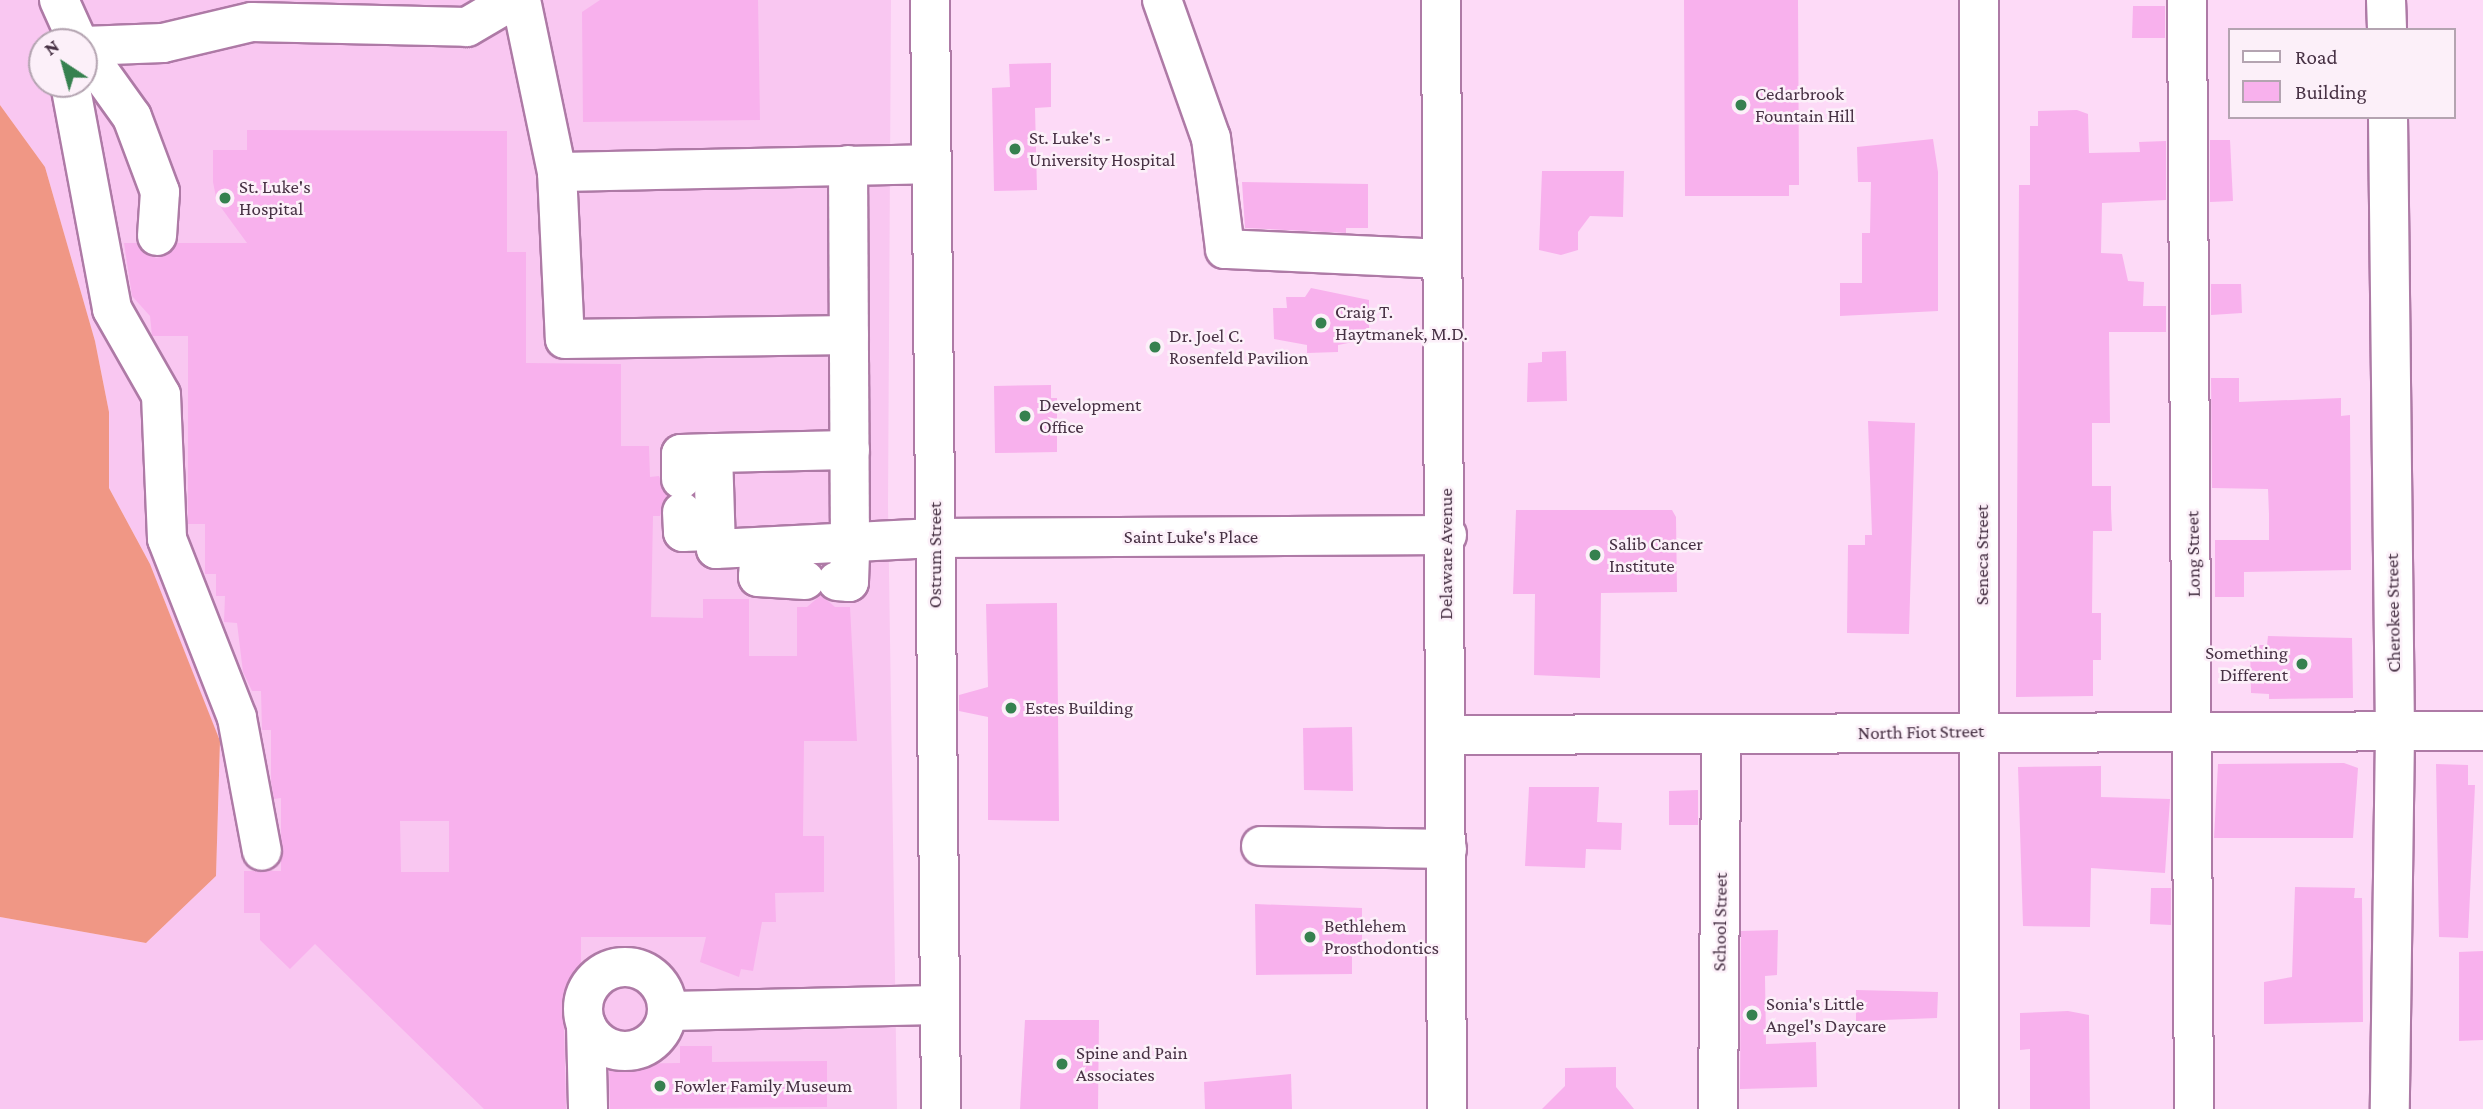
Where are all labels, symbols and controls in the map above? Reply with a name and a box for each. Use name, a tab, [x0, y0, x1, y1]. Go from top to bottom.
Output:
north arrow	[28, 28, 98, 98]
legend	[2228, 28, 2455, 119]
text: N	[40, 35, 63, 60]
text: Road	[2295, 45, 2338, 69]
text: Building	[2295, 80, 2367, 104]
place label: Cedarbrook Fountain Hill	[1755, 83, 1855, 127]
marker: Cedarbrook Fountain Hill	[1733, 97, 1749, 113]
place label: St. Luke's - University Hospital	[1029, 127, 1175, 171]
marker: St. Luke's - University Hospital	[1007, 141, 1023, 157]
place label: St. Luke's Hospital	[239, 176, 311, 220]
marker: St. Luke's Hospital	[217, 190, 233, 206]
place label: Craig T. Haytmanek, M.D.	[1335, 301, 1468, 345]
marker: Craig T. Haytmanek, M.D.	[1313, 315, 1329, 331]
place label: Dr. Joel C. Rosenfeld Pavilion	[1169, 325, 1308, 369]
marker: Dr. Joel C. Rosenfeld Pavilion	[1147, 339, 1163, 355]
place label: Development Office	[1039, 394, 1141, 438]
marker: Development Office	[1017, 408, 1033, 424]
street label: Delaware Avenue	[1435, 488, 1457, 620]
street label: Ostrum Street	[924, 502, 946, 608]
street label: Seneca Street	[1971, 505, 1993, 605]
street label: Long Street	[2181, 511, 2205, 597]
street label: Saint Luke's Place	[1124, 526, 1258, 548]
place label: Salib Cancer Institute	[1609, 533, 1703, 577]
marker: Salib Cancer Institute	[1587, 547, 1603, 563]
street label: Cherokee Street	[2381, 553, 2405, 673]
place label: Something Different	[2205, 642, 2288, 686]
marker: Something Different	[2294, 656, 2310, 672]
place label: Estes Building	[1025, 697, 1133, 719]
marker: Estes Building	[1003, 700, 1019, 716]
street label: North Fiot Street	[1857, 719, 1985, 745]
street label: School Street	[1708, 872, 1732, 972]
place label: Bethlehem Prosthodontics	[1324, 915, 1439, 959]
marker: Bethlehem Prosthodontics	[1302, 929, 1318, 945]
place label: Sonia's Little Angel's Daycare	[1766, 993, 1886, 1037]
marker: Sonia's Little Angel's Daycare	[1744, 1007, 1760, 1023]
place label: Spine and Pain Associates	[1076, 1042, 1188, 1086]
marker: Spine and Pain Associates	[1054, 1056, 1070, 1072]
place label: Fowler Family Museum	[674, 1075, 852, 1097]
marker: Fowler Family Museum	[652, 1078, 668, 1094]

